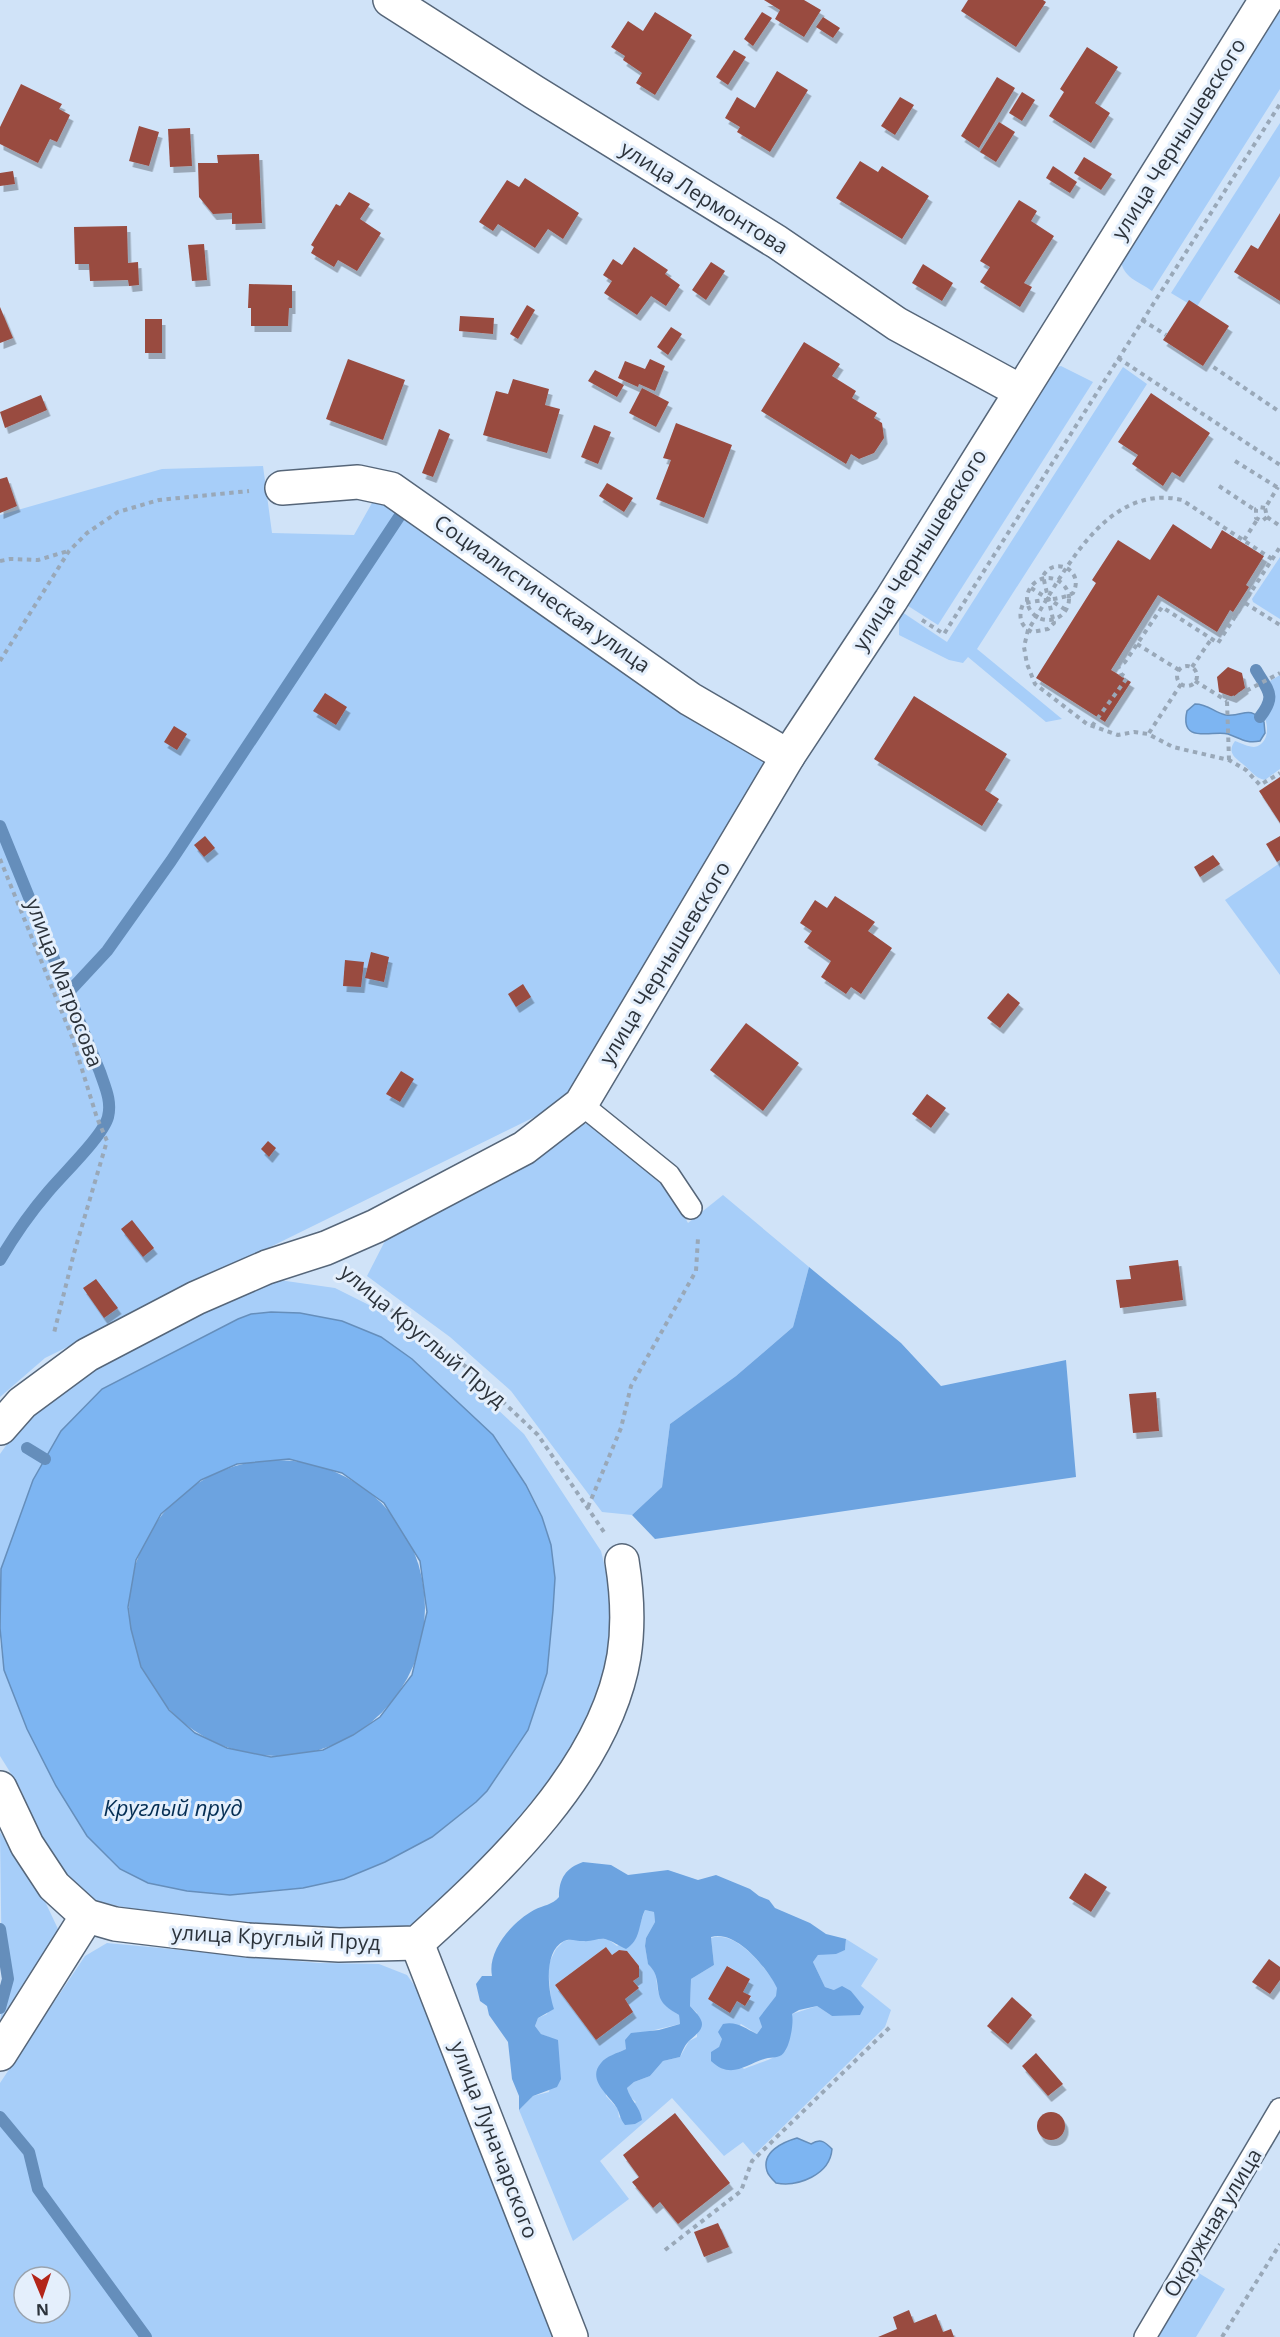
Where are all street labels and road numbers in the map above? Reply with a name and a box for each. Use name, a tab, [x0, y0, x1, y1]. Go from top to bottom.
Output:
street label: улица Чернышевского	[1105, 32, 1252, 244]
street label: улица Лермонтова	[615, 134, 794, 260]
street label: улица Чернышевского	[846, 443, 993, 655]
street label: Социалистическая улица	[429, 508, 656, 679]
street label: улица Чернышевского	[592, 856, 736, 1069]
street label: улица Матросова	[20, 894, 110, 1071]
street label: улица Круглый Пруд	[335, 1257, 513, 1413]
street label: улица Круглый Пруд	[171, 1918, 381, 1956]
street label: улица Луначарского	[444, 2037, 545, 2242]
street label: Окружная улица	[1157, 2143, 1268, 2302]

